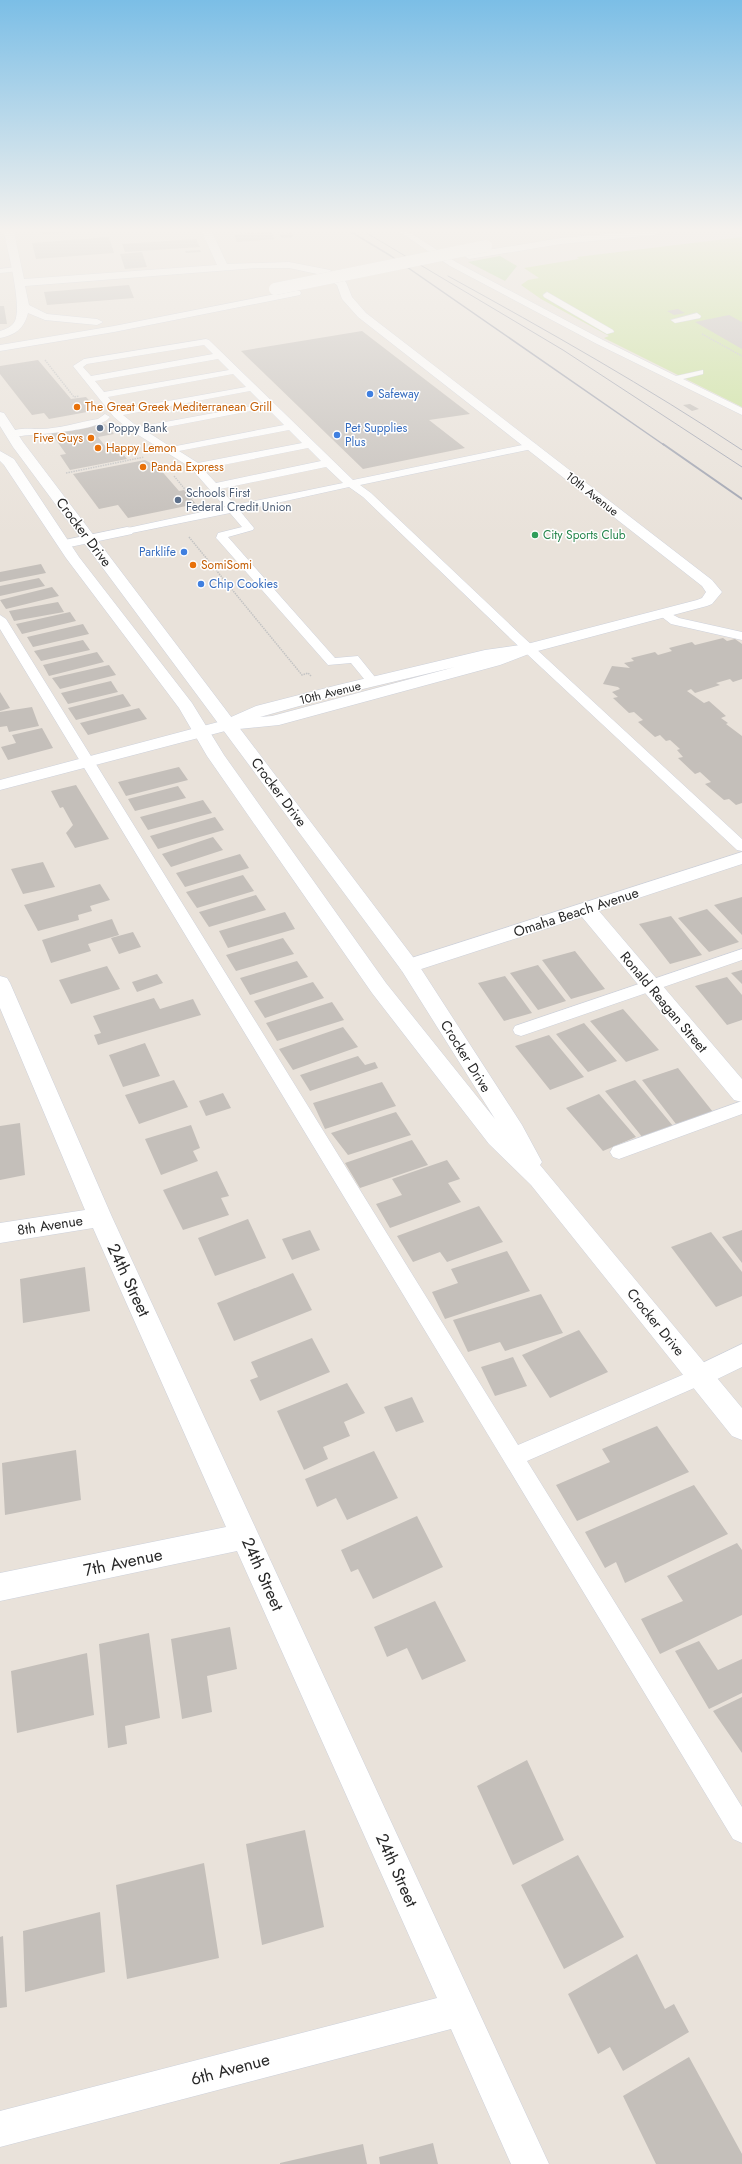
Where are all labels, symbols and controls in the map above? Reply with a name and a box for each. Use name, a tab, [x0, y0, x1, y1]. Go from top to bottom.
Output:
place label: Safeway	[378, 385, 420, 403]
marker: Safeway	[365, 389, 375, 399]
place label: The Great Greek Mediterranean Grill	[85, 398, 272, 416]
marker: The Great Greek Mediterranean Grill	[72, 402, 82, 412]
place label: Poppy Bank	[108, 419, 168, 437]
place label: Pet Supplies Plus	[345, 419, 407, 451]
marker: Poppy Bank	[95, 423, 105, 433]
place label: Five Guys	[33, 429, 83, 447]
marker: Pet Supplies Plus	[332, 430, 342, 440]
marker: Five Guys	[86, 433, 96, 443]
place label: Happy Lemon	[106, 439, 177, 457]
marker: Happy Lemon	[93, 443, 103, 453]
place label: Panda Express	[151, 458, 224, 476]
marker: Panda Express	[138, 462, 148, 472]
street label: 10th Avenue	[562, 468, 622, 520]
place label: Schools First Federal Credit Union	[186, 484, 292, 516]
street label: Crocker Drive	[51, 493, 117, 571]
marker: Schools First Federal Credit Union	[173, 495, 183, 505]
place label: City Sports Club	[543, 526, 626, 544]
marker: City Sports Club	[530, 530, 540, 540]
place label: Parklife	[139, 543, 176, 561]
marker: Parklife	[179, 547, 189, 557]
place label: SomiSomi	[201, 556, 252, 574]
marker: SomiSomi	[188, 560, 198, 570]
place label: Chip Cookies	[209, 575, 278, 593]
marker: Chip Cookies	[196, 579, 206, 589]
street label: 10th Avenue	[297, 677, 363, 709]
street label: Crocker Drive	[246, 753, 312, 831]
street label: Omaha Beach Avenue	[511, 882, 641, 942]
street label: Ronald Reagan Street	[616, 947, 713, 1057]
street label: Crocker Drive	[436, 1016, 496, 1096]
street label: 8th Avenue	[16, 1210, 84, 1240]
street label: 24th Street	[102, 1239, 156, 1321]
street label: Crocker Drive	[622, 1284, 690, 1360]
street label: 24th Street	[236, 1533, 290, 1615]
street label: 7th Avenue	[81, 1542, 165, 1582]
street label: 24th Street	[370, 1829, 424, 1911]
street label: 6th Avenue	[188, 2047, 272, 2091]

